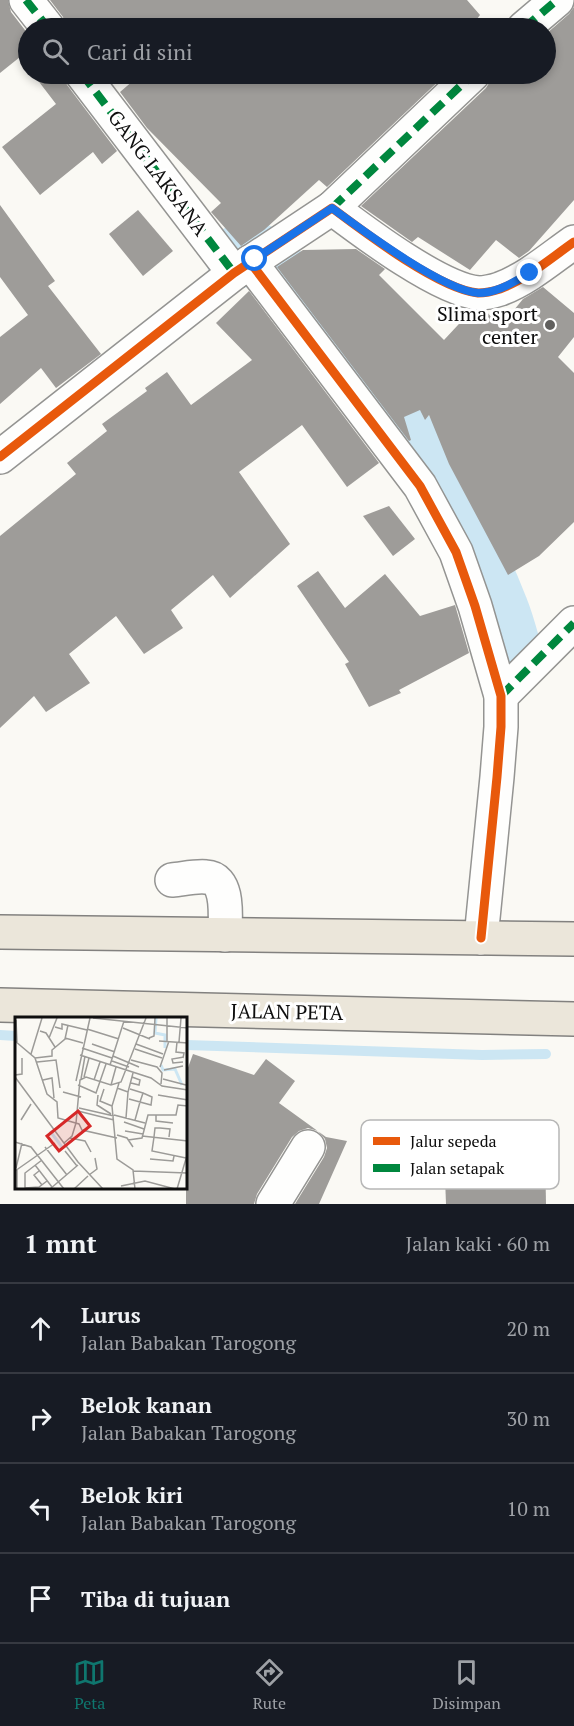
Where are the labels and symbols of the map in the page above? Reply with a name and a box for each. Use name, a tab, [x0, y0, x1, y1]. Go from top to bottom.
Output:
street label: GANG LAKSANA	[102, 104, 215, 241]
route start	[241, 245, 267, 271]
route end	[516, 259, 542, 285]
place label: Slima sport center	[437, 300, 539, 350]
marker: Slima sport center	[543, 318, 557, 332]
street label: JALAN PETA	[230, 997, 344, 1026]
inset map	[15, 1017, 188, 1189]
legend	[361, 1120, 559, 1189]
text: Jalur sepeda	[410, 1130, 497, 1152]
text: Jalan setapak	[410, 1157, 505, 1179]

